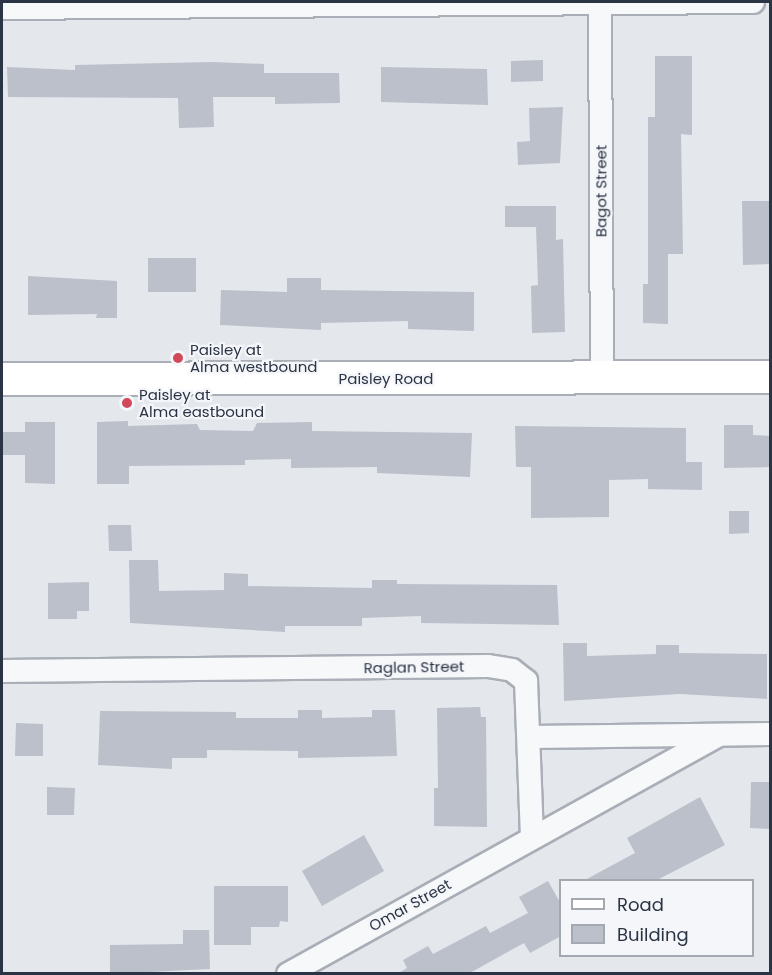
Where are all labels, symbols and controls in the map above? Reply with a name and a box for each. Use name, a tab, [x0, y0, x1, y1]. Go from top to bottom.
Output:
street label: Bagot Street	[592, 145, 610, 237]
place label: Paisley at Alma westbound	[190, 340, 317, 375]
marker: Paisley at Alma westbound	[171, 351, 185, 365]
street label: Paisley Road	[339, 370, 433, 388]
place label: Paisley at Alma eastbound	[139, 385, 264, 420]
marker: Paisley at Alma eastbound	[120, 396, 134, 410]
street label: Raglan Street	[363, 657, 465, 677]
street label: Omar Street	[366, 875, 454, 935]
legend	[559, 879, 754, 957]
text: Road	[617, 892, 664, 917]
text: Building	[617, 922, 689, 947]

